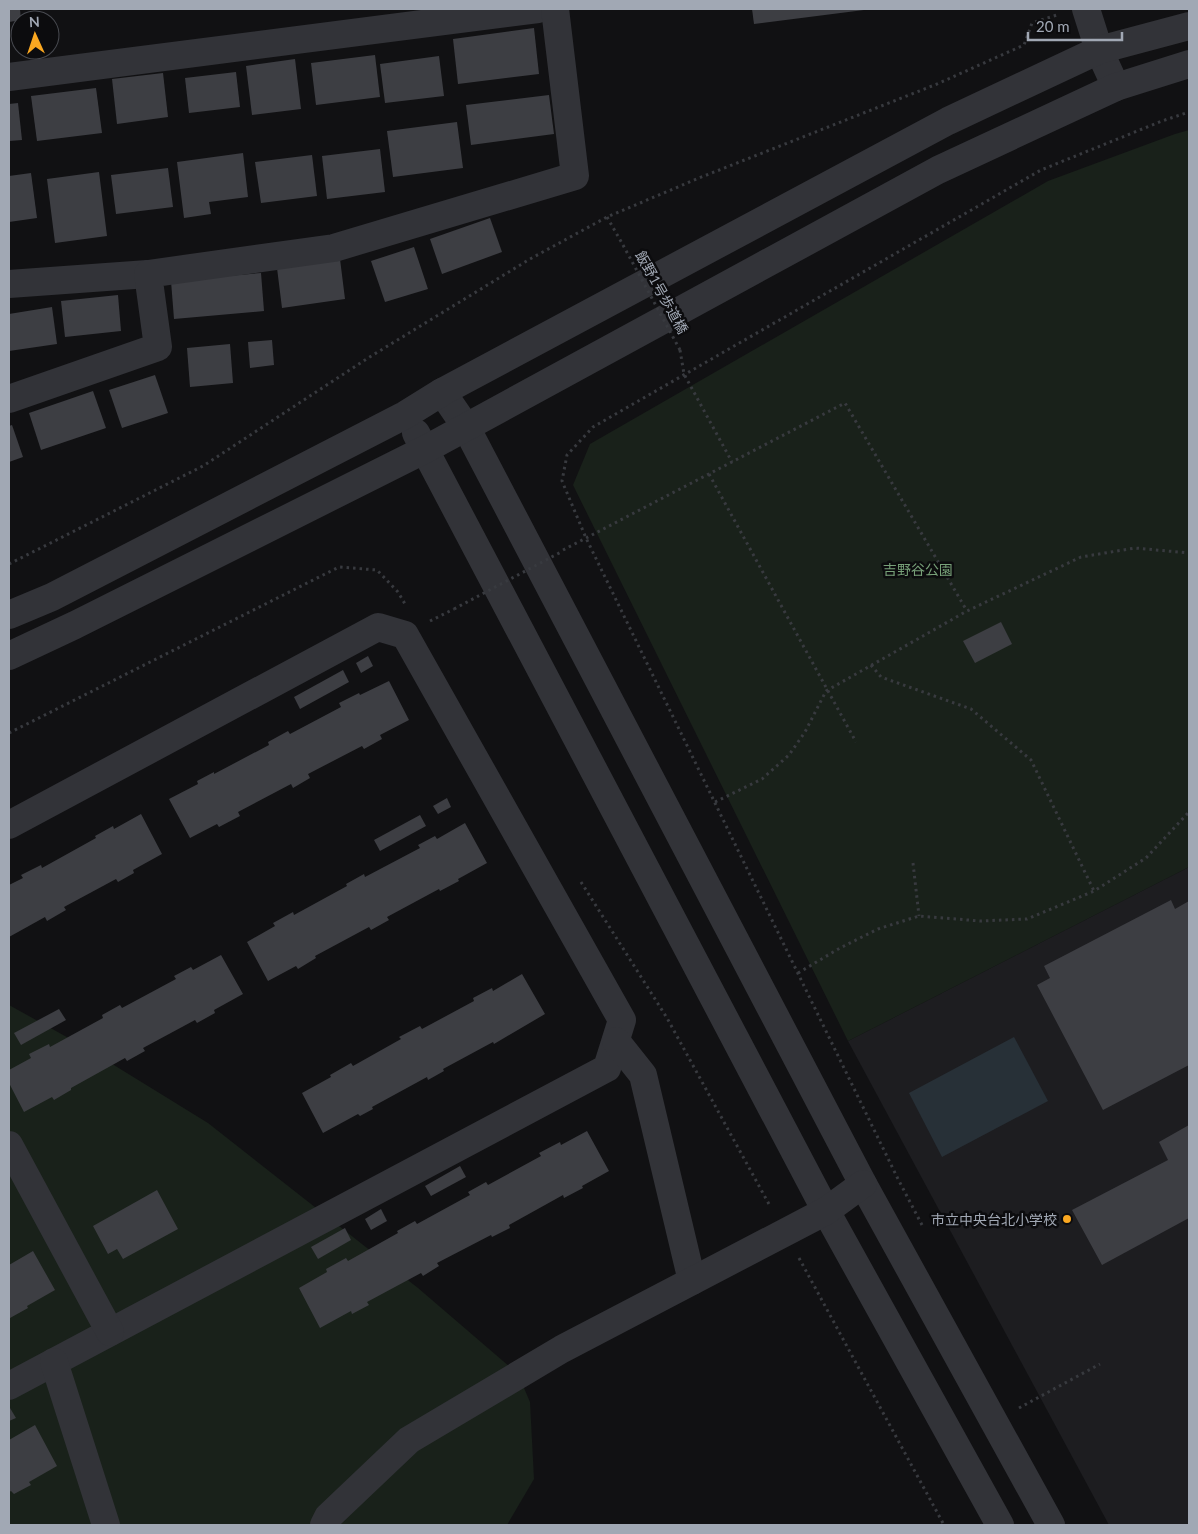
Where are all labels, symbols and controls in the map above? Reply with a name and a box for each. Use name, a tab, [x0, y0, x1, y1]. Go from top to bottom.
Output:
north arrow	[10, 10, 60, 60]
scale bar	[1028, 10, 1122, 42]
text: N	[28, 13, 40, 30]
text: 20 m	[1036, 17, 1070, 35]
street label: 飯野1号歩道橋	[632, 248, 692, 336]
park label: 吉野谷公園	[883, 561, 953, 578]
place label: 市立中央台北小学校	[931, 1211, 1057, 1228]
marker: 市立中央台北小学校	[1061, 1213, 1073, 1225]

